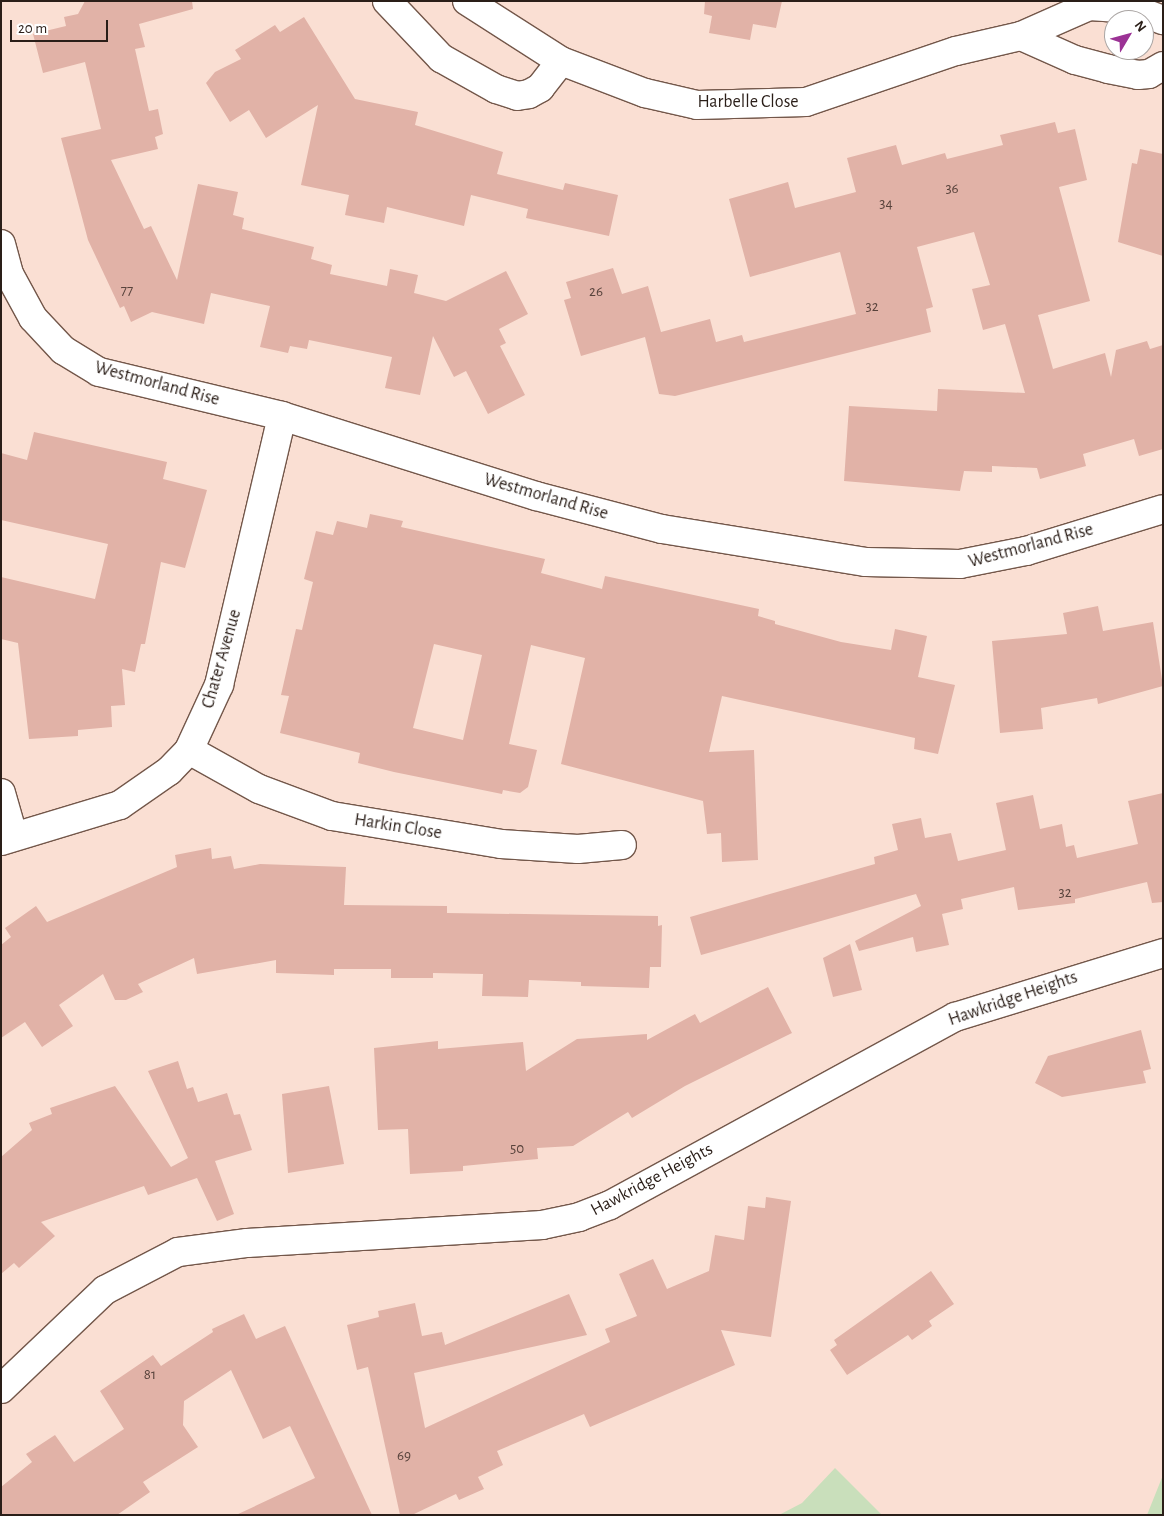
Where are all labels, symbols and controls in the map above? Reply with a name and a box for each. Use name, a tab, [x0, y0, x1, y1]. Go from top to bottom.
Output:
scale bar	[12, 10, 110, 42]
north arrow	[1104, 10, 1154, 60]
text: N	[1132, 18, 1149, 35]
text: 20 m	[18, 21, 47, 36]
street label: Harbelle Close	[697, 91, 799, 113]
house number: 36	[945, 180, 959, 198]
house number: 34	[879, 195, 893, 213]
house number: 77	[121, 282, 133, 300]
house number: 26	[589, 283, 603, 301]
house number: 32	[865, 298, 879, 316]
street label: Westmorland Rise	[92, 357, 222, 411]
street label: Westmorland Rise	[481, 469, 611, 525]
street label: Westmorland Rise	[966, 519, 1096, 573]
street label: Chater Avenue	[198, 607, 246, 711]
street label: Harkin Close	[353, 809, 443, 845]
house number: 32	[1058, 884, 1072, 902]
street label: Hawkridge Heights	[946, 967, 1080, 1031]
street label: Hawkridge Heights	[587, 1139, 717, 1221]
house number: 50	[510, 1140, 524, 1158]
house number: 81	[144, 1366, 156, 1384]
house number: 69	[397, 1447, 411, 1465]

